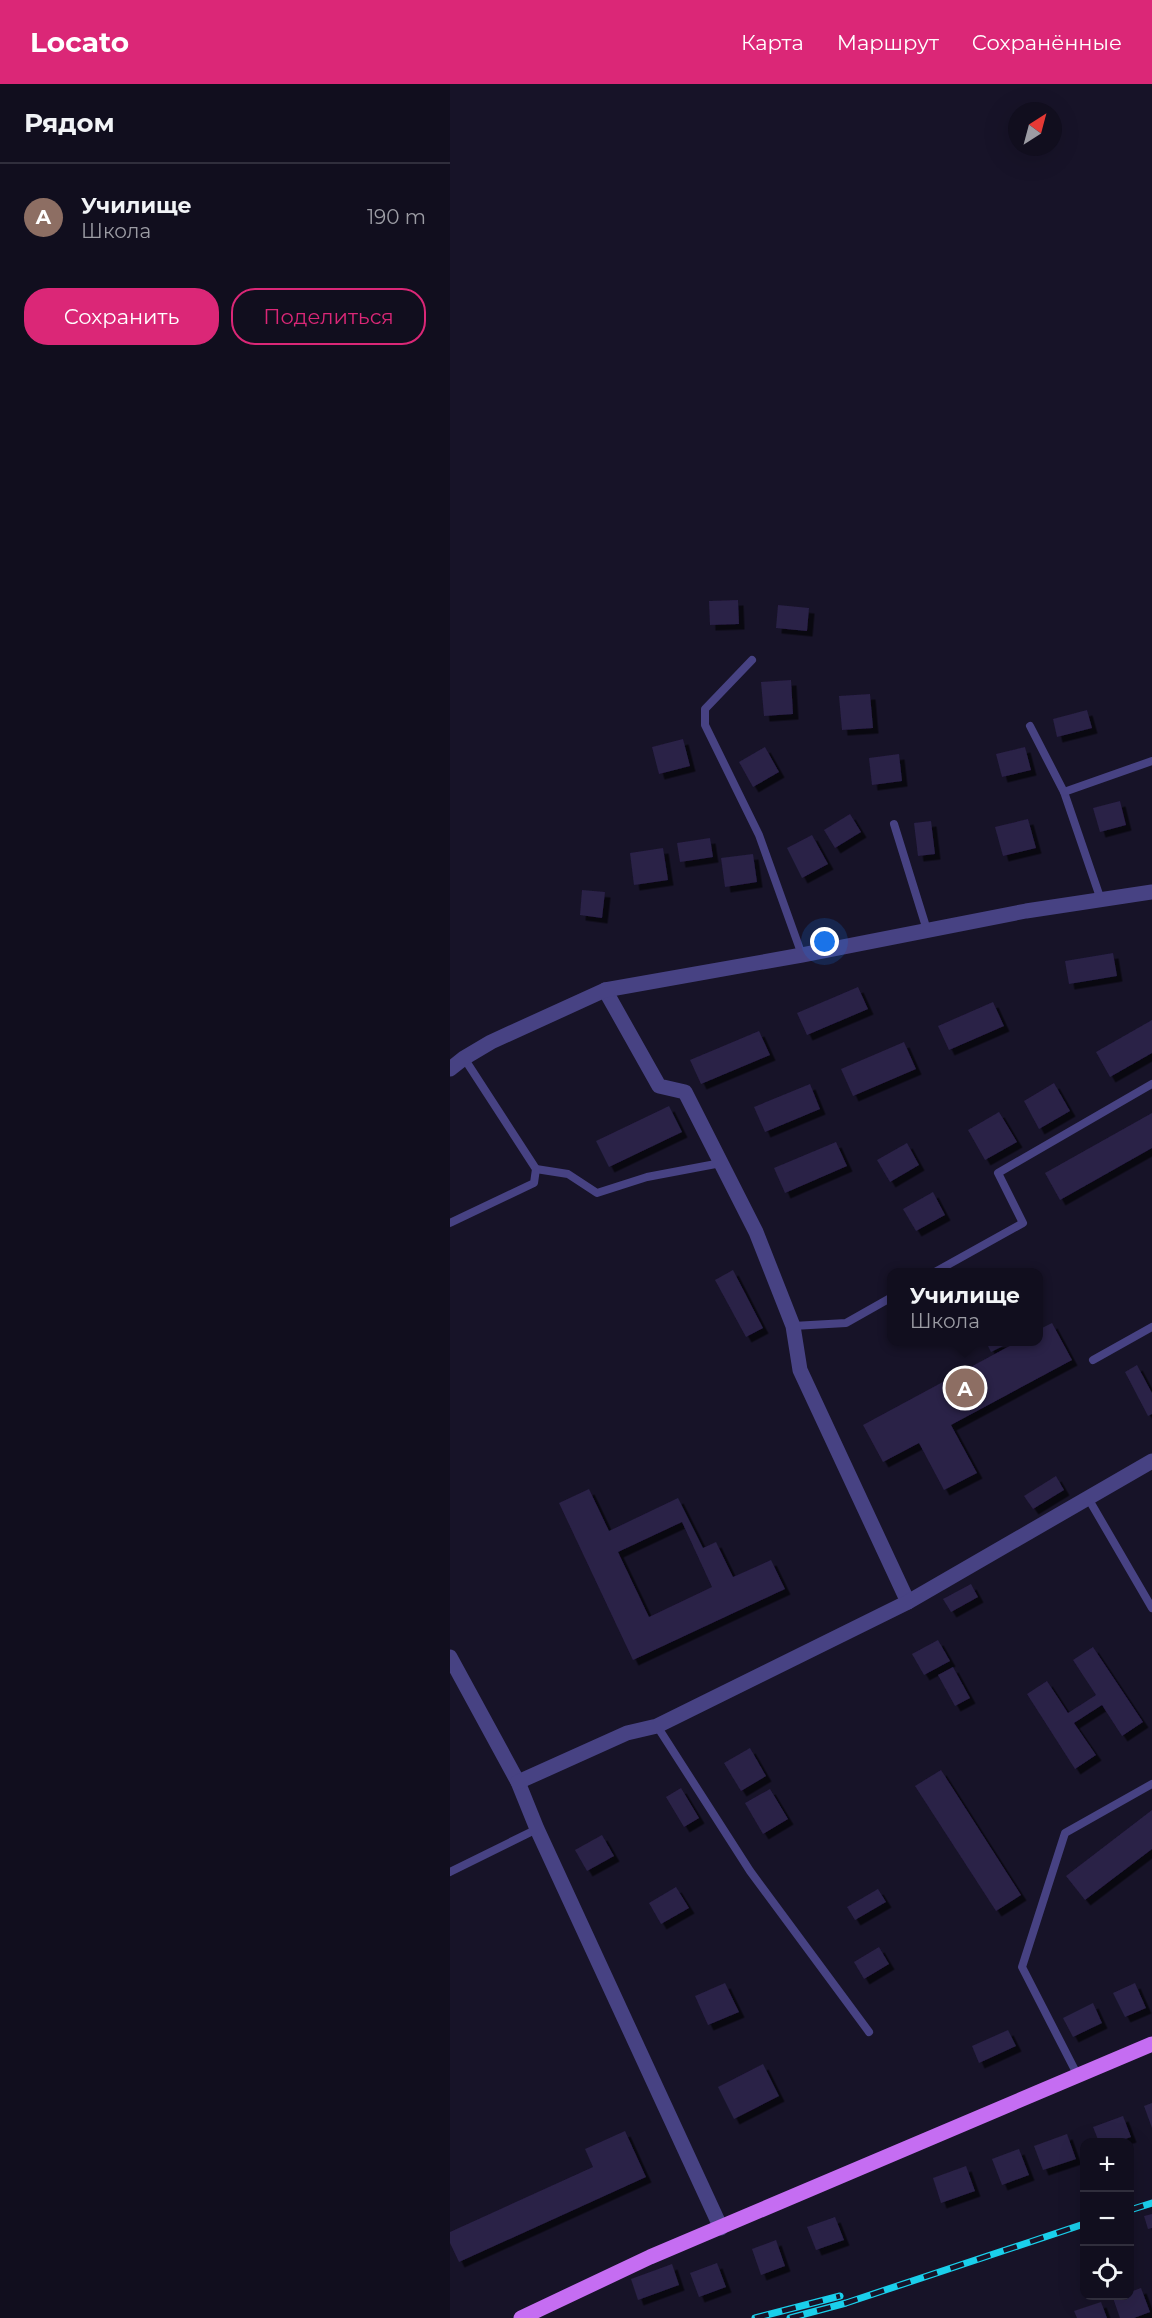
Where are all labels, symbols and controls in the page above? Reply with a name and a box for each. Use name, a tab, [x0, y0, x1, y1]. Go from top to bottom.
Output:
text: Locato	[30, 25, 129, 59]
text: Карта	[741, 30, 804, 55]
text: Маршрут	[837, 30, 939, 55]
text: Сохранённые	[972, 30, 1122, 55]
north arrow	[1008, 102, 1062, 156]
text: Рядом	[24, 107, 115, 139]
text: Училище	[81, 192, 192, 219]
text: A	[36, 205, 51, 229]
text: 190 m	[367, 205, 426, 229]
text: Школа	[81, 219, 151, 243]
button: Сохранить	[24, 288, 219, 345]
button: Поделиться	[231, 288, 426, 345]
your location	[810, 927, 839, 956]
popup	[887, 1268, 1043, 1346]
text: Училище	[910, 1282, 1020, 1309]
text: Школа	[910, 1309, 980, 1333]
pin: A	[946, 1366, 984, 1410]
map controls	[1080, 2138, 1134, 2300]
button: +	[1080, 2138, 1134, 2192]
button: −	[1080, 2192, 1134, 2246]
button: locate	[1080, 2246, 1134, 2300]

